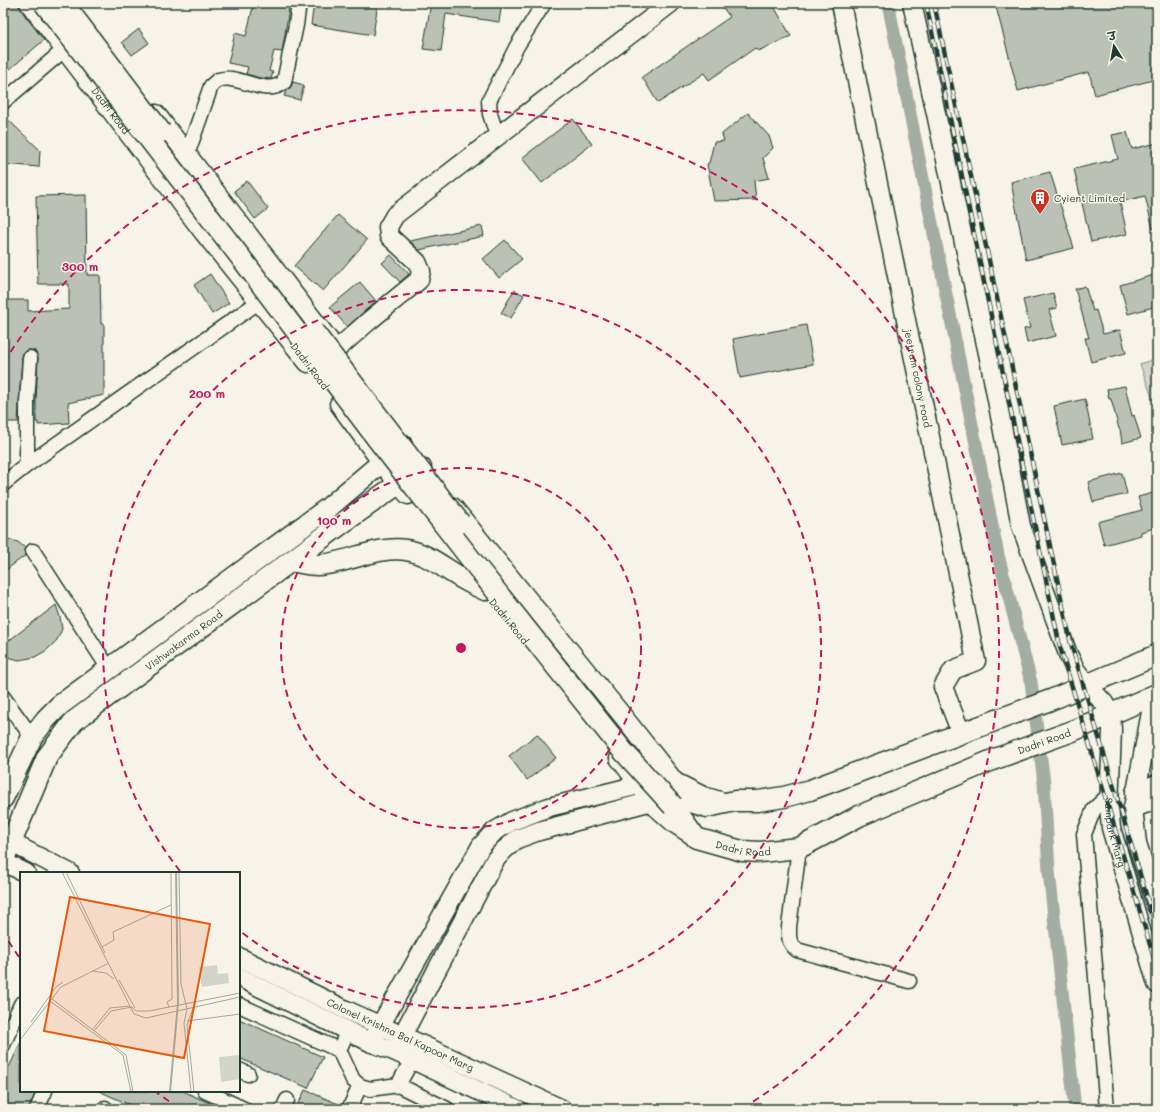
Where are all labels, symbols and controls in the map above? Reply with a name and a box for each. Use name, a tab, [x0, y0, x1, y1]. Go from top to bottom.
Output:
north arrow	[1094, 26, 1134, 66]
text: उ	[1106, 27, 1119, 44]
street label: Dadri Road	[88, 84, 133, 137]
building icon: Cyient Limited	[1029, 187, 1051, 215]
place label: Cyient Limited	[1054, 191, 1125, 205]
text: 300 m	[62, 258, 98, 274]
street label: jeetram colony road	[901, 327, 935, 429]
street label: Dadri Road	[288, 340, 332, 392]
text: 200 m	[189, 385, 225, 401]
text: 100 m	[317, 512, 351, 528]
street label: Dadri Road	[486, 595, 532, 647]
street label: Vishwakarma Road	[142, 607, 225, 673]
centre of rings	[454, 641, 468, 655]
street label: Dadri Road	[1015, 725, 1073, 757]
street label: Sampark Marg	[1102, 797, 1129, 869]
street label: Dadri Road	[714, 837, 771, 859]
inset map	[20, 872, 240, 1092]
street label: Colonel Krishna Bal Kapoor Marg	[324, 995, 476, 1075]

